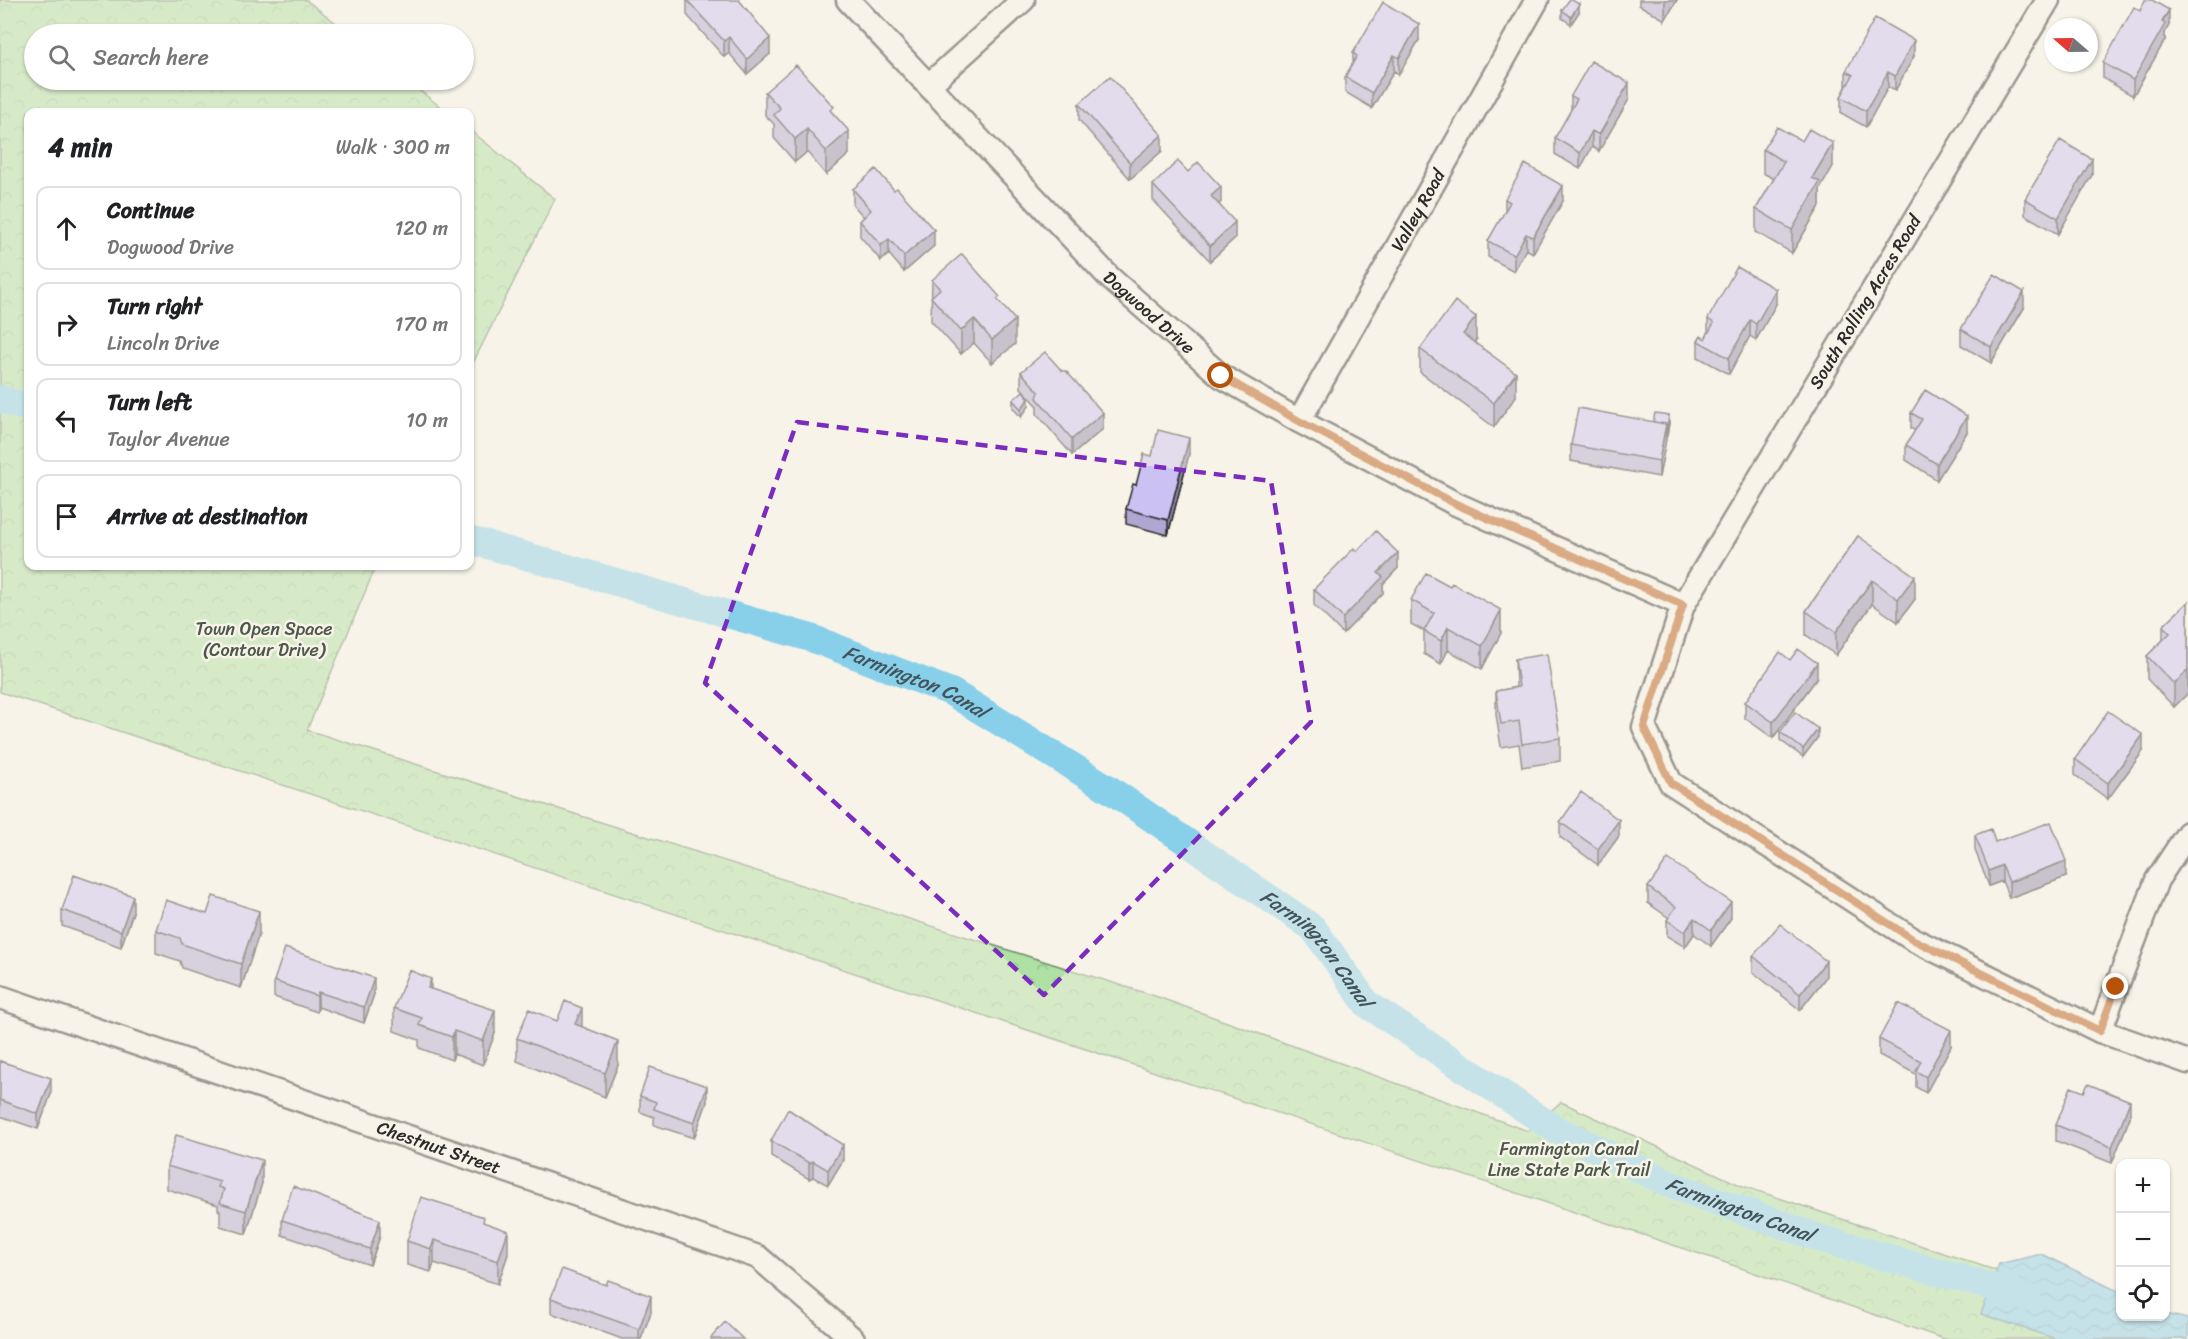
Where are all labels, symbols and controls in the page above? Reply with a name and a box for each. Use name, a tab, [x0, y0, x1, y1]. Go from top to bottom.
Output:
north arrow	[2044, 18, 2098, 72]
search box	[24, 24, 474, 90]
text: Search here	[93, 38, 209, 77]
icon: search	[45, 41, 78, 74]
text: 4 min	[48, 124, 112, 170]
text: Walk · 300 m	[336, 130, 450, 165]
street label: Valley Road	[1382, 162, 1455, 258]
text: Continue	[107, 191, 195, 230]
street label: South Rolling Acres Road	[1800, 207, 1931, 395]
text: 120 m	[395, 211, 448, 246]
icon: ahead	[50, 212, 83, 245]
text: Dogwood Drive	[107, 230, 234, 265]
street label: Dogwood Drive	[1095, 263, 1202, 362]
text: Turn right	[107, 287, 202, 326]
text: 170 m	[395, 307, 448, 342]
icon: right	[50, 308, 83, 341]
text: Lincoln Drive	[107, 326, 220, 361]
route start	[1207, 362, 1233, 388]
text: Turn left	[107, 383, 192, 422]
text: 10 m	[406, 403, 448, 438]
icon: left	[50, 404, 83, 437]
text: Taylor Avenue	[107, 422, 230, 457]
text: Arrive at destination	[107, 497, 308, 536]
icon: arrive	[50, 500, 83, 533]
park label: Town Open Space (Contour Drive)	[195, 613, 333, 666]
water label: Farmington Canal	[838, 635, 998, 730]
water label: Farmington Canal	[1253, 879, 1384, 1019]
route end	[2102, 973, 2128, 999]
street label: Chestnut Street	[373, 1111, 505, 1184]
park label: Farmington Canal Line State Park Trail	[1488, 1133, 1651, 1186]
map controls	[2116, 1159, 2170, 1321]
button: +	[2116, 1159, 2170, 1213]
water label: Farmington Canal	[1660, 1167, 1823, 1254]
button: −	[2116, 1213, 2170, 1267]
button: locate	[2116, 1267, 2170, 1321]

